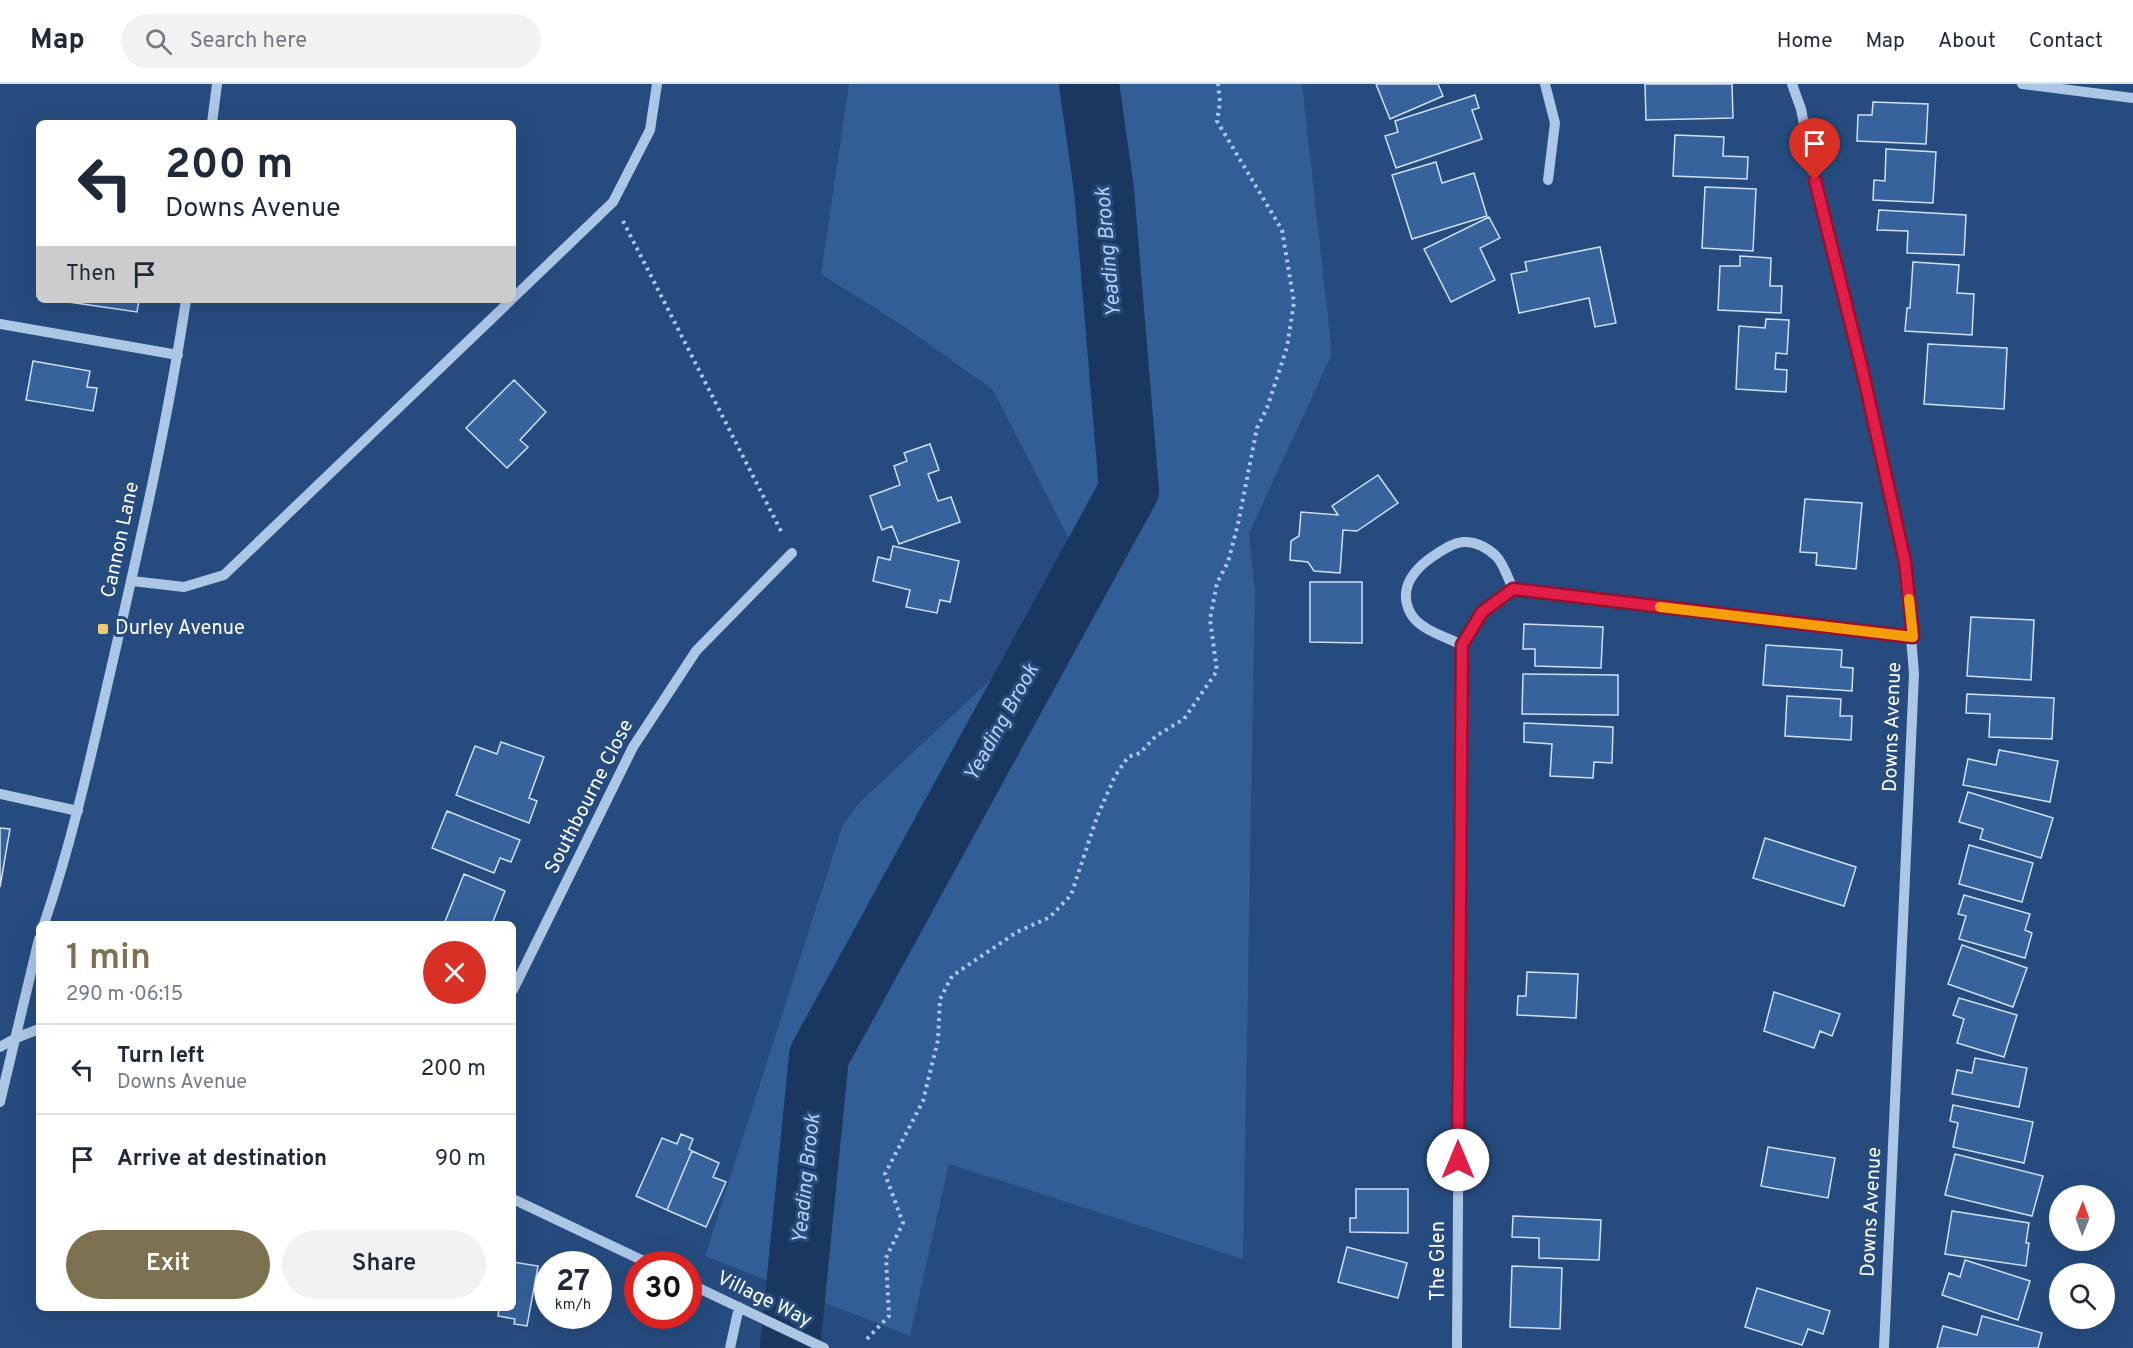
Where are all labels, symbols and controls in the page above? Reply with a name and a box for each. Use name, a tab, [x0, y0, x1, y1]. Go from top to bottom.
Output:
search box	[121, 14, 541, 68]
text: Map	[30, 23, 85, 59]
icon: search	[142, 25, 175, 58]
text: Search here	[190, 28, 307, 55]
text: Home	[1777, 28, 1833, 55]
text: Map	[1866, 28, 1905, 55]
text: About	[1938, 28, 1996, 55]
text: Contact	[2029, 28, 2103, 55]
pin	[1789, 118, 1840, 180]
icon: arrive	[1798, 127, 1831, 160]
text: 200 m	[165, 140, 293, 193]
icon: left	[66, 144, 144, 222]
water label: Yeading Brook	[1090, 185, 1128, 318]
text: Downs Avenue	[165, 192, 341, 226]
icon: arrive	[128, 258, 161, 291]
text: Then	[66, 261, 116, 288]
street label: Cannon Lane	[96, 480, 146, 600]
place label: Durley Avenue	[115, 616, 245, 642]
marker: Durley Avenue	[96, 622, 110, 636]
water label: Yeading Brook	[958, 659, 1046, 787]
street label: Downs Avenue	[1878, 662, 1908, 792]
street label: Southbourne Close	[540, 715, 640, 879]
text: 1 min	[66, 936, 151, 982]
button: close	[423, 941, 486, 1004]
text: 290 m · 06:15	[66, 982, 183, 1008]
text: Turn left	[117, 1043, 205, 1070]
icon: left	[66, 1053, 99, 1086]
text: 200 m	[421, 1056, 486, 1083]
text: Downs Avenue	[117, 1070, 247, 1096]
water label: Yeading Brook	[787, 1112, 827, 1245]
position arrow	[1426, 1128, 1490, 1192]
icon: arrive	[66, 1143, 99, 1176]
text: Arrive at destination	[117, 1146, 327, 1173]
text: 90 m	[435, 1146, 486, 1173]
street label: Downs Avenue	[1856, 1146, 1888, 1278]
north arrow	[2049, 1185, 2115, 1251]
map controls	[2049, 1185, 2115, 1329]
street label: The Glen	[1426, 1221, 1452, 1301]
button: Exit	[66, 1230, 270, 1299]
button: Share	[282, 1230, 486, 1299]
speed limit sign: 30	[624, 1251, 702, 1329]
button: search	[2049, 1263, 2115, 1329]
text: 27	[556, 1264, 590, 1301]
street label: Village Way	[712, 1266, 816, 1334]
text: km/h	[555, 1296, 591, 1315]

